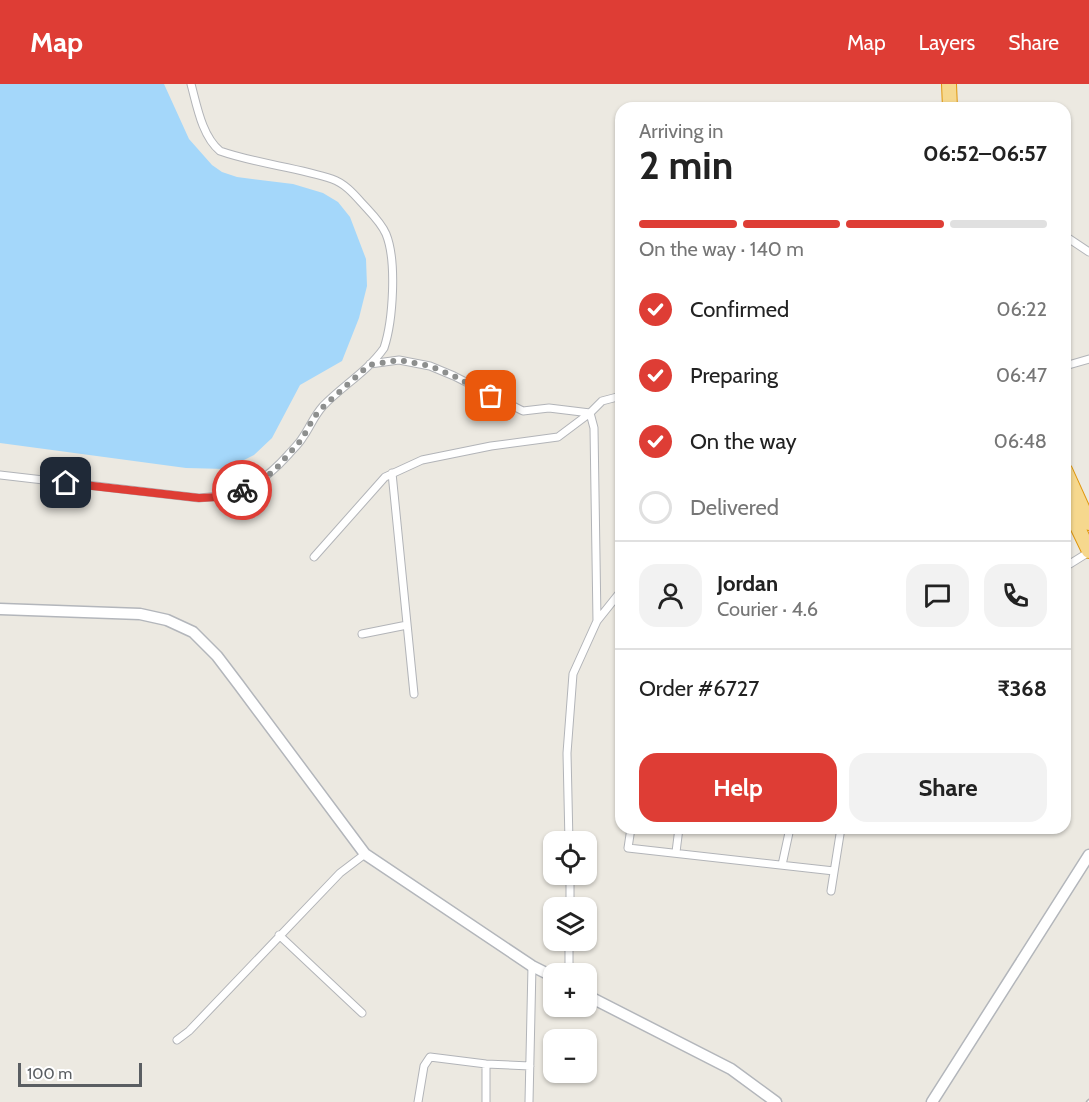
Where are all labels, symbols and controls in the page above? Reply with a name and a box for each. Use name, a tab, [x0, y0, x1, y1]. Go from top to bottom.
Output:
text: Map	[30, 25, 83, 59]
text: Map	[847, 30, 886, 55]
text: Layers	[919, 30, 975, 55]
text: Share	[1008, 30, 1059, 55]
text: Arriving in	[639, 119, 723, 143]
text: 06:52–06:57	[923, 140, 1047, 167]
text: 2 min	[639, 141, 733, 189]
text: On the way · 140 m	[639, 237, 804, 261]
icon: check	[639, 293, 672, 326]
text: Confirmed	[690, 296, 789, 323]
text: 06:22	[997, 297, 1047, 321]
icon: check	[639, 359, 672, 392]
text: Preparing	[690, 362, 778, 389]
text: 06:47	[996, 363, 1047, 387]
pin	[465, 370, 516, 421]
icon: bag	[474, 379, 507, 412]
icon: check	[639, 425, 672, 458]
text: On the way	[690, 428, 797, 455]
text: 06:48	[994, 429, 1047, 453]
pin	[40, 457, 91, 508]
courier	[212, 460, 272, 520]
icon: home	[49, 466, 82, 499]
icon: bike	[226, 474, 259, 507]
text: Delivered	[690, 494, 779, 521]
button: person	[639, 564, 702, 627]
button: chat	[906, 564, 969, 627]
button: phone	[984, 564, 1047, 627]
text: Jordan	[717, 570, 778, 597]
text: Courier · 4.6	[717, 597, 818, 621]
text: Order #6727	[639, 675, 759, 702]
text: ₹368	[998, 675, 1047, 702]
button: Help	[639, 753, 837, 822]
button: Share	[849, 753, 1047, 822]
map controls	[543, 831, 597, 1083]
button: locate	[543, 831, 597, 885]
button: layers	[543, 897, 597, 951]
button: +	[543, 963, 597, 1017]
button: −	[543, 1029, 597, 1083]
scale bar	[18, 1060, 142, 1088]
text: 100 m	[27, 1064, 72, 1083]

